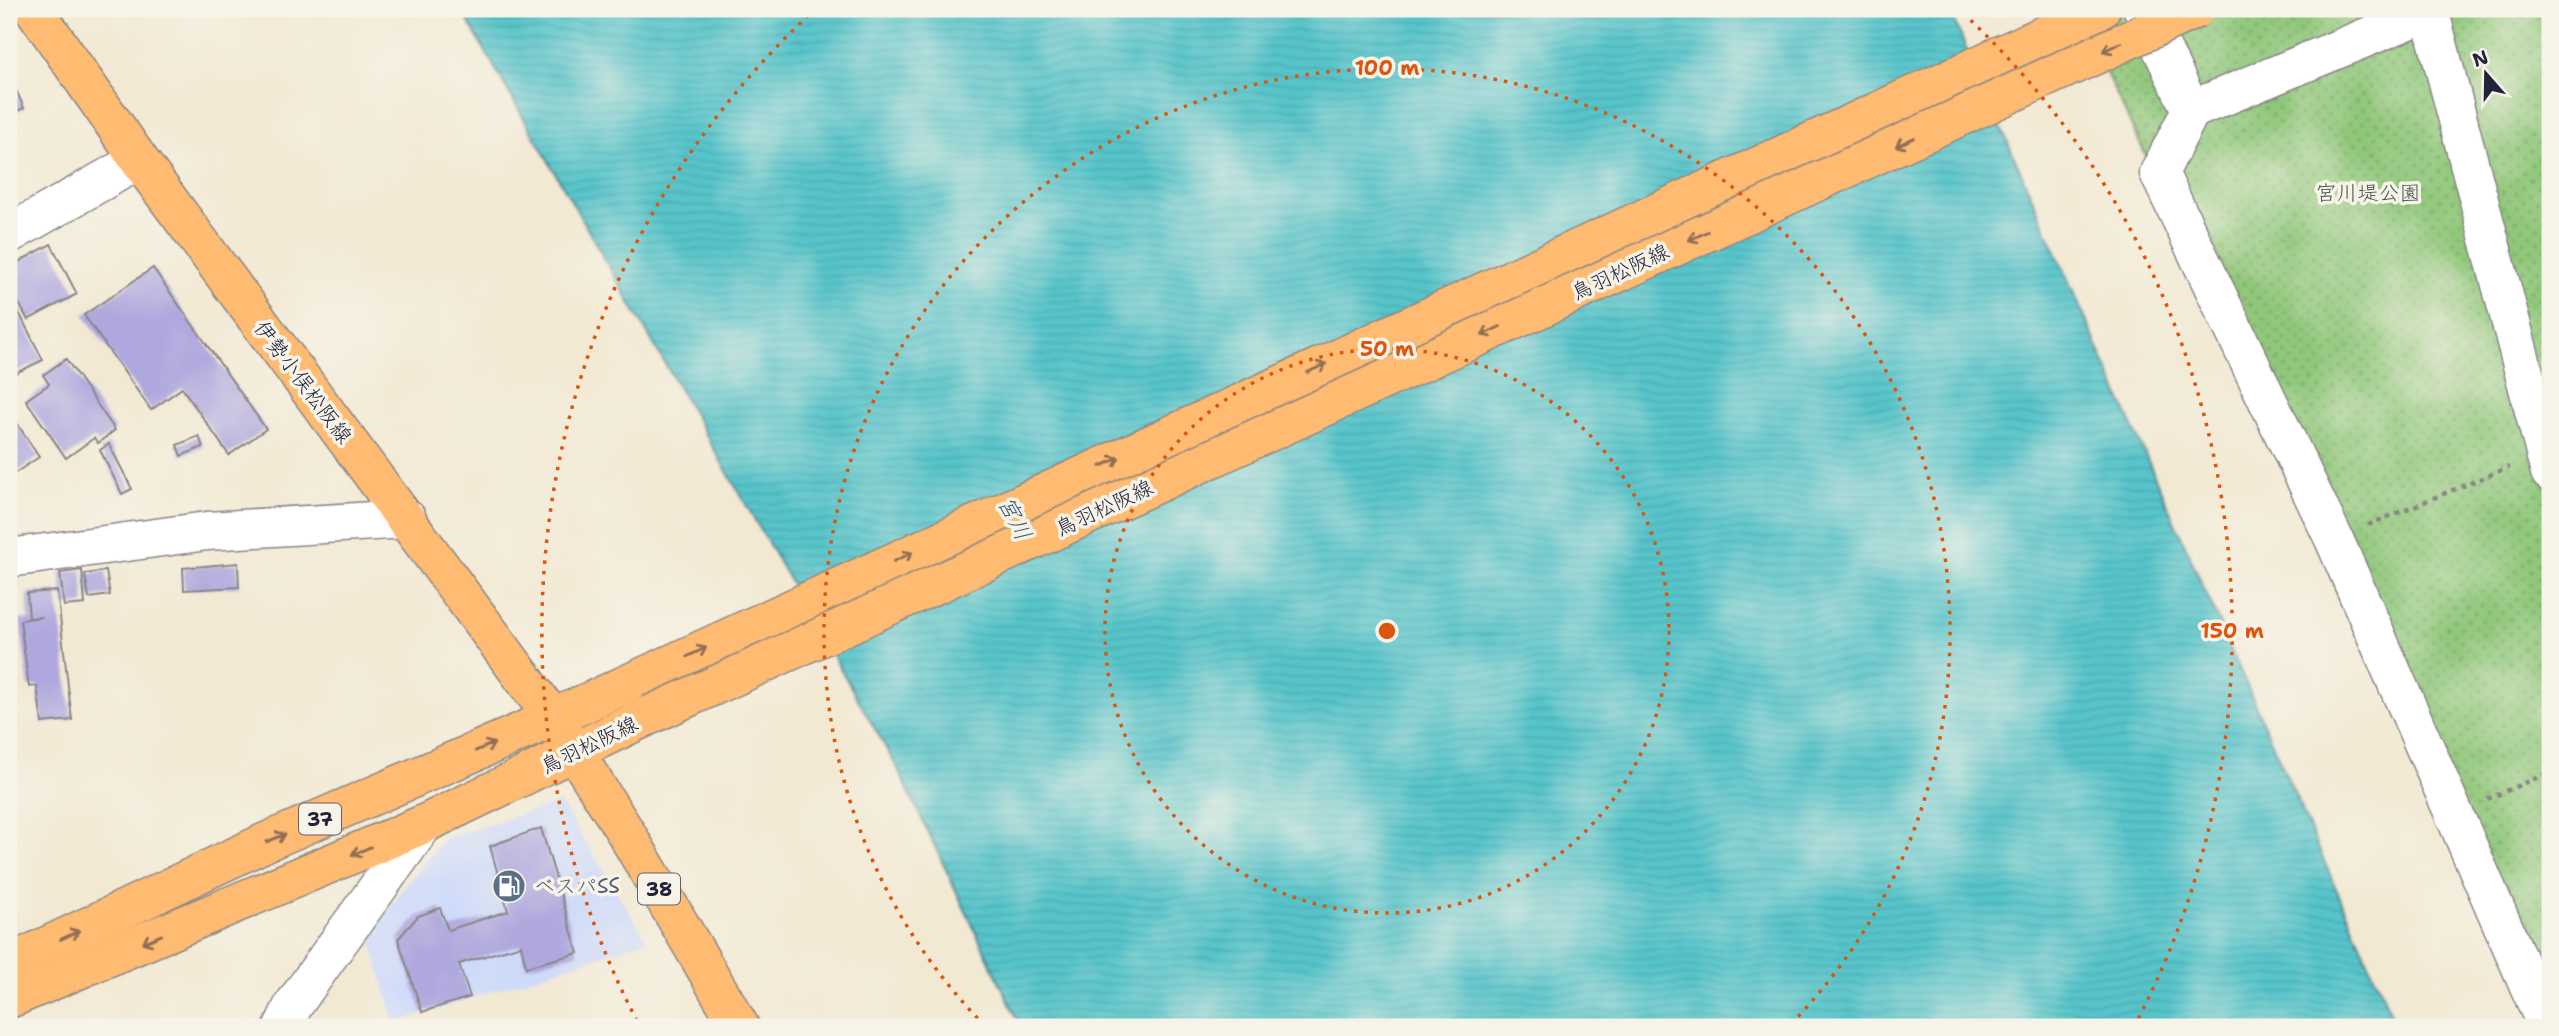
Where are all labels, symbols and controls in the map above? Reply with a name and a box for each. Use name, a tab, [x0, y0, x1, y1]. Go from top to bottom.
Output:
north arrow	[2450, 38, 2520, 108]
one-way arrow	[2102, 41, 2123, 54]
text: N	[2469, 44, 2492, 73]
text: 100 m	[1355, 54, 1419, 82]
one-way arrow	[1895, 136, 1916, 149]
park label: 宮川堤公園	[2316, 179, 2421, 207]
one-way arrow	[1688, 230, 1709, 244]
street label: 鳥羽松阪線	[1567, 237, 1673, 307]
street label: 伊勢小俣松阪線	[248, 315, 358, 449]
one-way arrow	[1481, 325, 1502, 338]
text: 50 m	[1360, 335, 1414, 363]
one-way arrow	[1306, 361, 1327, 374]
one-way arrow	[1099, 455, 1120, 469]
street label: 鳥羽松阪線	[1051, 473, 1157, 543]
water label: 宮川	[991, 491, 1039, 545]
one-way arrow	[892, 550, 914, 563]
text: 150 m	[2200, 617, 2264, 645]
centre of rings	[1375, 619, 1399, 643]
one-way arrow	[685, 645, 707, 658]
street label: 鳥羽松阪線	[536, 709, 642, 781]
one-way arrow	[474, 740, 495, 753]
road number: 37	[299, 804, 341, 834]
one-way arrow	[265, 830, 286, 843]
one-way arrow	[351, 845, 373, 858]
fuel station icon: ベスパSS	[490, 867, 528, 905]
place label: ベスパSS	[534, 872, 620, 900]
road number: 38	[638, 874, 680, 904]
one-way arrow	[59, 927, 80, 941]
one-way arrow	[141, 933, 163, 946]

